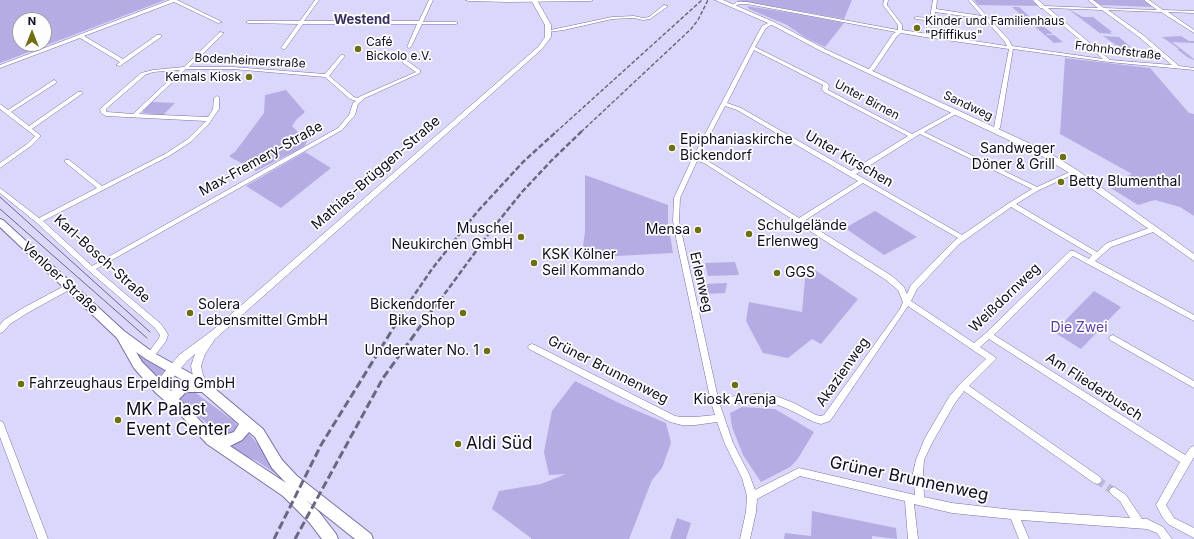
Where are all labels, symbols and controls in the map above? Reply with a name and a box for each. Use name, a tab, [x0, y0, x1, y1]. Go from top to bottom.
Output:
north arrow	[12, 12, 52, 52]
district label: Westend	[334, 12, 390, 28]
text: N	[28, 14, 36, 28]
place label: Kinder und Familienhaus "Pfiffikus"	[925, 14, 1064, 42]
marker: Kinder und Familienhaus "Pfiffikus"	[912, 23, 922, 33]
place label: Café Bickolo e.V.	[366, 35, 432, 63]
street label: Frohnhofstraße	[1074, 39, 1162, 63]
marker: Café Bickolo e.V.	[353, 44, 363, 54]
street label: Bodenheimerstraße	[194, 51, 306, 71]
place label: Kemals Kiosk	[165, 70, 241, 84]
marker: Kemals Kiosk	[244, 72, 254, 82]
street label: Unter Birnen	[832, 77, 902, 123]
street label: Sandweg	[941, 88, 995, 124]
street label: Mathias-Brüggen-Straße	[308, 113, 444, 233]
street label: Max-Fremery-Straße	[196, 118, 326, 200]
street label: Unter Kirschen	[802, 127, 896, 191]
place label: Epiphaniaskirche Bickendorf	[680, 132, 793, 164]
place label: Sandweger Döner & Grill	[972, 141, 1055, 174]
marker: Epiphaniaskirche Bickendorf	[667, 143, 677, 153]
marker: Sandweger Döner & Grill	[1058, 152, 1068, 162]
place label: Betty Blumenthal	[1069, 174, 1181, 190]
marker: Betty Blumenthal	[1056, 177, 1066, 187]
street label: Karl-Bosch-Straße	[50, 211, 154, 307]
place label: Schulgelände Erlenweg	[757, 218, 847, 250]
place label: Muschel Neukirchen GmbH	[392, 221, 513, 254]
place label: Mensa	[646, 222, 690, 238]
marker: Mensa	[693, 225, 703, 235]
marker: Schulgelände Erlenweg	[744, 229, 754, 239]
marker: Muschel Neukirchen GmbH	[516, 232, 526, 242]
street label: Venloer Straße	[18, 238, 102, 318]
place label: KSK Kölner Seil Kommando	[542, 247, 645, 280]
street label: Erlenweg	[686, 250, 716, 314]
marker: KSK Kölner Seil Kommando	[529, 258, 539, 268]
street label: Weißdornweg	[966, 260, 1044, 336]
place label: GGS	[785, 265, 815, 281]
marker: GGS	[772, 268, 782, 278]
place label: Solera Lebensmittel GmbH	[198, 297, 328, 330]
place label: Bickendorfer Bike Shop	[370, 297, 455, 330]
marker: Solera Lebensmittel GmbH	[185, 308, 195, 318]
marker: Bickendorfer Bike Shop	[458, 308, 468, 318]
park label: Die Zwei	[1050, 320, 1108, 336]
street label: Grüner Brunnenweg	[545, 332, 671, 408]
street label: Akazienweg	[813, 334, 873, 410]
place label: Underwater No. 1	[364, 343, 479, 359]
marker: Underwater No. 1	[482, 346, 492, 356]
street label: Am Fliederbusch	[1043, 350, 1145, 424]
place label: Fahrzeughaus Erpelding GmbH	[29, 376, 235, 392]
marker: Fahrzeughaus Erpelding GmbH	[16, 379, 26, 389]
marker: Kiosk Arenja	[730, 380, 740, 390]
place label: Kiosk Arenja	[694, 392, 776, 408]
place label: MK Palast Event Center	[126, 400, 230, 440]
marker: MK Palast Event Center	[113, 415, 123, 425]
place label: Aldi Süd	[466, 434, 533, 454]
marker: Aldi Süd	[453, 439, 463, 449]
street label: Grüner Brunnenweg	[828, 452, 990, 506]

